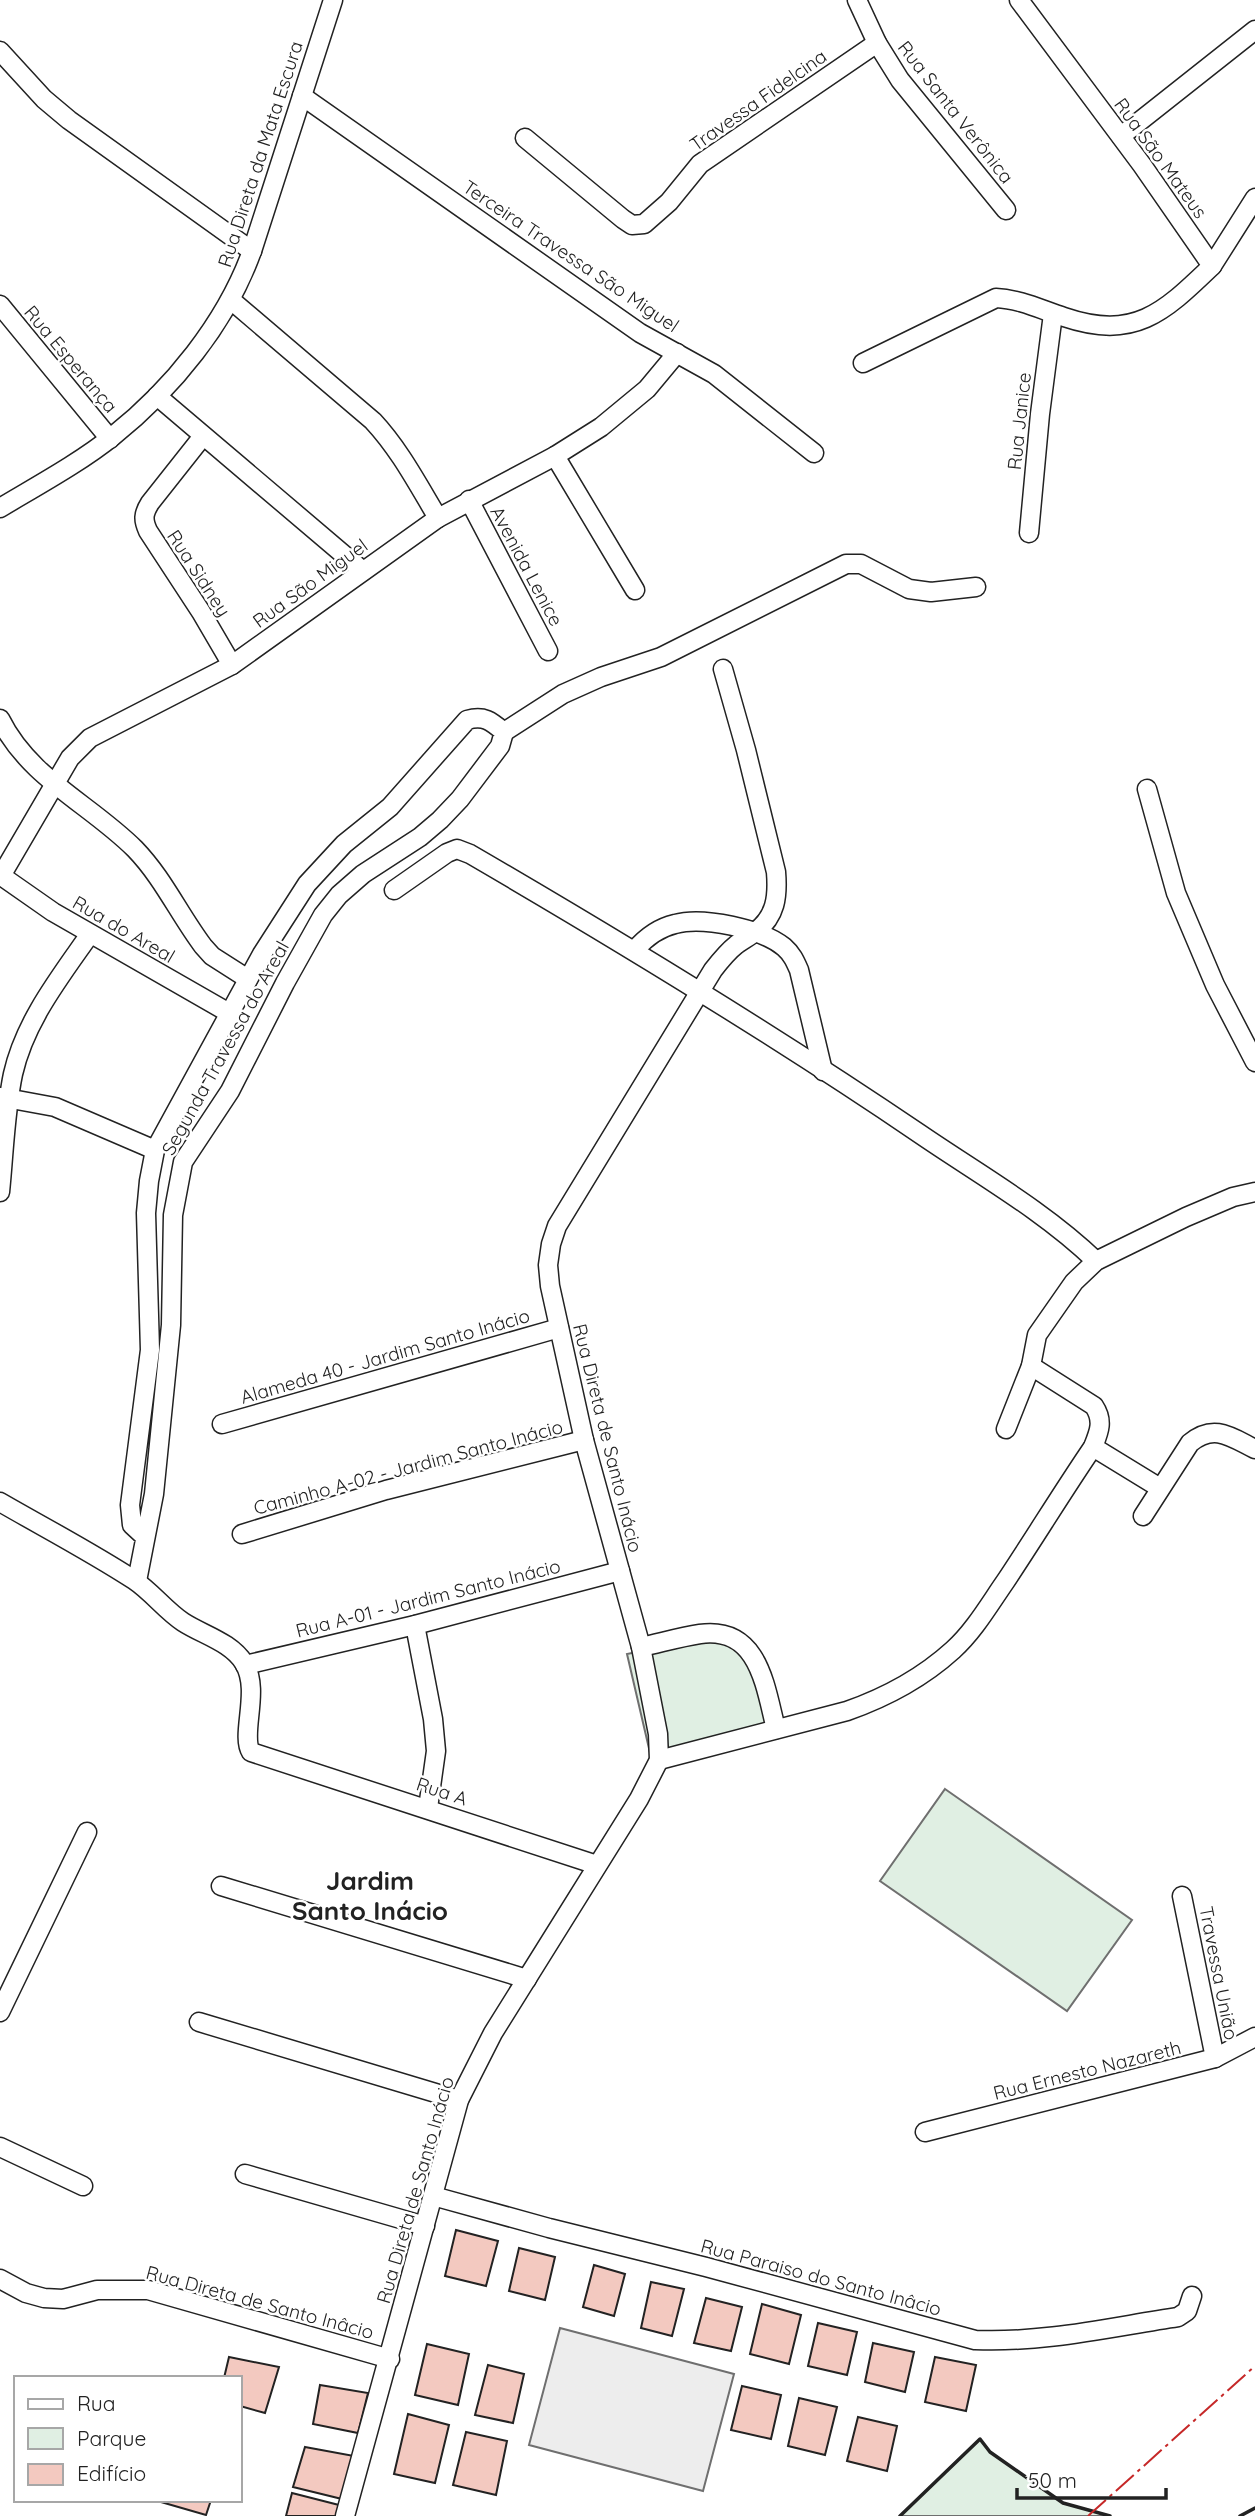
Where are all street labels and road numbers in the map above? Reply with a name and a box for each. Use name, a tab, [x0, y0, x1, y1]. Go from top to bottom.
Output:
street label: Rua Santa Verônica	[893, 36, 1019, 188]
street label: Rua Direta da Mata Escura	[212, 38, 308, 270]
street label: Travessa Fidelcina	[685, 44, 831, 156]
street label: Rua São Mateus	[1109, 93, 1213, 223]
street label: Terceira Travessa São Miguel	[458, 175, 684, 337]
street label: Rua Esperança	[19, 300, 123, 418]
street label: Rua Janice	[1002, 371, 1036, 471]
street label: Avenida Lenice	[485, 502, 569, 630]
street label: Rua Sidney	[162, 525, 236, 621]
street label: Rua São Miguel	[248, 533, 372, 633]
street label: Rua do Areal	[69, 890, 179, 968]
street label: Segunda Travessa do Areal	[156, 937, 294, 1159]
street label: Alameda 40 - Jardim Santo Inácio	[238, 1303, 532, 1409]
street label: Rua Direta de Santo Inácio	[568, 1321, 648, 1555]
street label: Caminho A-02 - Jardim Santo Inácio	[251, 1414, 565, 1520]
street label: Rua A-01 - Jardim Santo Inácio	[293, 1553, 563, 1643]
street label: Rua A	[413, 1771, 471, 1811]
street label: Travessa União	[1194, 1904, 1244, 2042]
street label: Rua Ernesto Nazareth	[991, 2035, 1183, 2105]
street label: Rua Direta de Santo Inácio	[371, 2074, 459, 2306]
street label: Rua Paraiso do Santo Inâcio	[698, 2233, 944, 2321]
street label: Rua Direta de Santo Inâcio	[143, 2260, 377, 2344]

